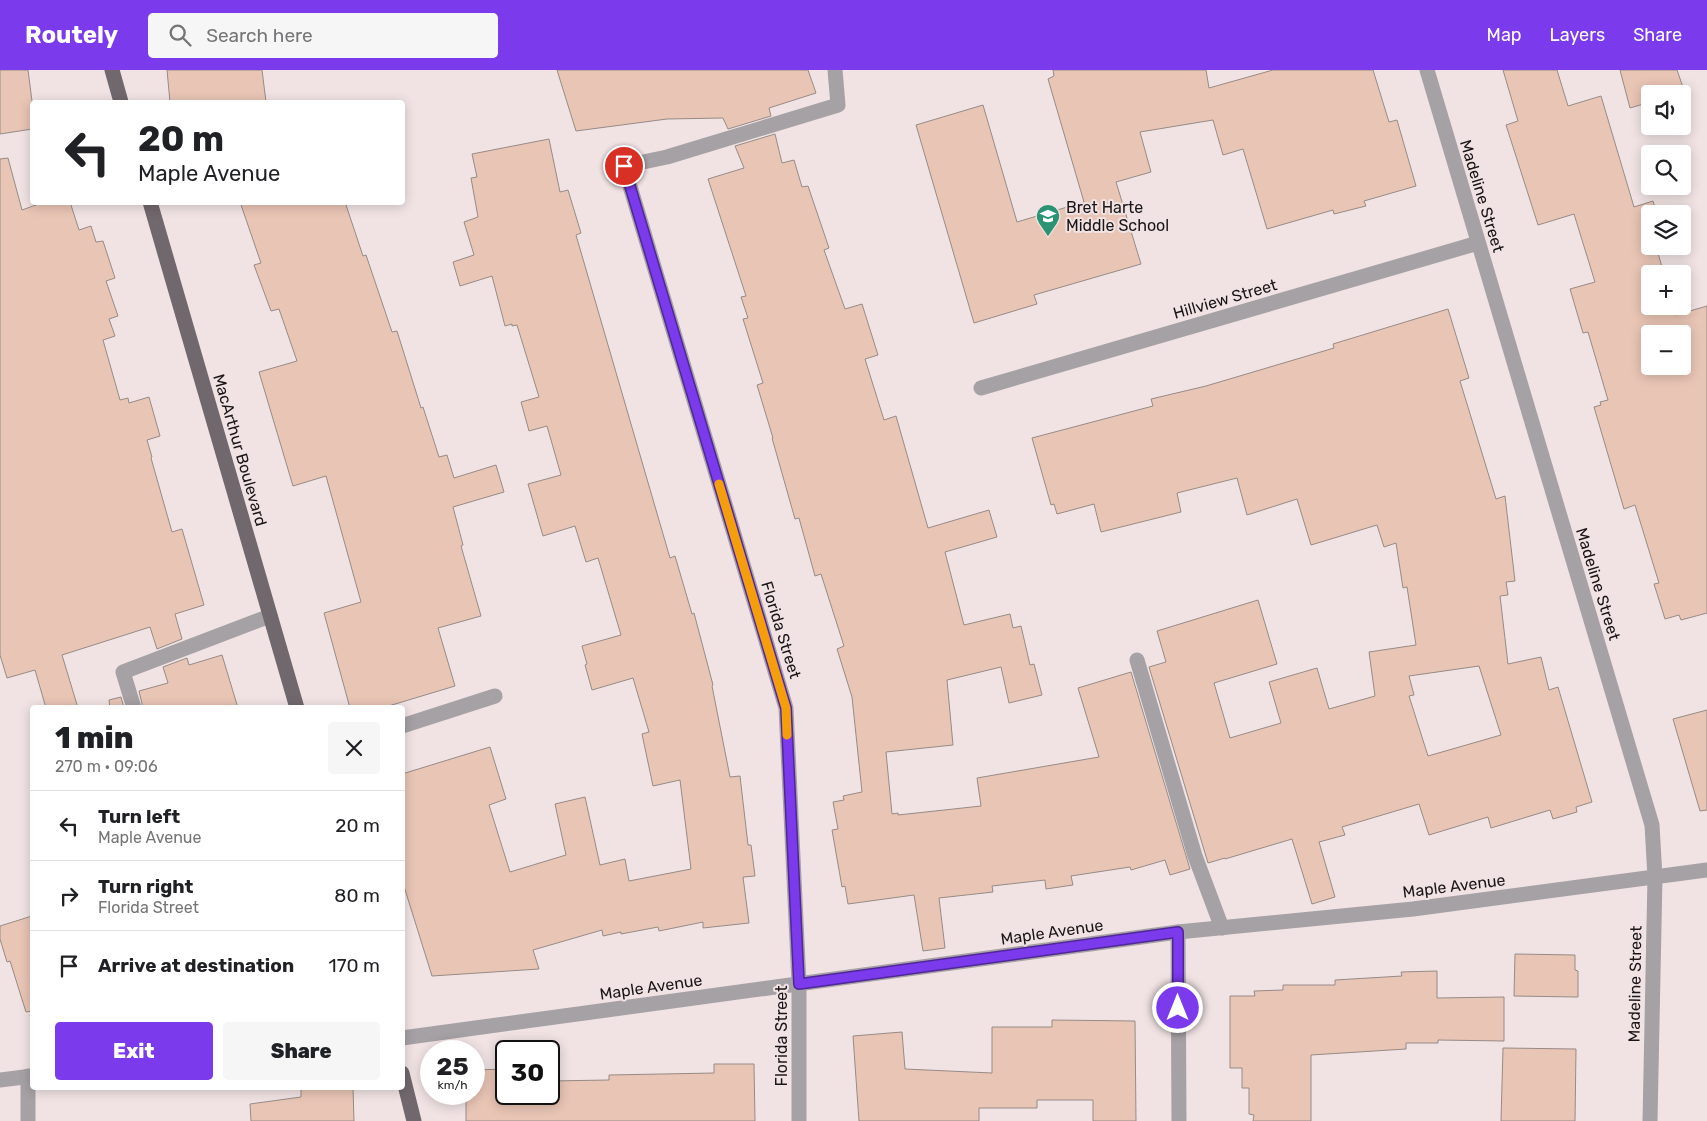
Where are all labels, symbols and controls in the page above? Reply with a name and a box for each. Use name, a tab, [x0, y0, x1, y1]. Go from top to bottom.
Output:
search box	[148, 13, 498, 58]
text: Routely	[25, 21, 118, 49]
icon: search	[166, 21, 194, 49]
text: Search here	[206, 24, 313, 47]
text: Map	[1487, 24, 1522, 46]
text: Layers	[1550, 24, 1605, 46]
text: Share	[1633, 24, 1682, 46]
map controls	[1641, 85, 1691, 375]
button: sound	[1641, 85, 1691, 135]
text: 20 m	[138, 118, 224, 160]
icon: left	[55, 120, 120, 185]
street label: Madeline Street	[1456, 137, 1508, 255]
pin	[603, 145, 645, 187]
button: search	[1641, 145, 1691, 195]
icon: arrive	[610, 152, 638, 180]
text: Maple Avenue	[138, 160, 280, 187]
place label: Bret Harte Middle School	[1066, 198, 1169, 235]
school or university icon: Bret Harte Middle School	[1035, 203, 1061, 237]
button: layers	[1641, 205, 1691, 255]
button: +	[1641, 265, 1691, 315]
street label: Hillview Street	[1171, 275, 1279, 323]
button: −	[1641, 325, 1691, 375]
street label: MacArthur Boulevard	[209, 372, 271, 528]
street label: Madeline Street	[1572, 525, 1624, 643]
street label: Florida Street	[757, 579, 805, 681]
text: 1 min	[55, 720, 133, 756]
button: close	[328, 722, 380, 774]
text: 270 m · 09:06	[55, 757, 158, 776]
text: Turn left	[98, 805, 180, 828]
icon: left	[55, 812, 83, 840]
text: 20 m	[335, 814, 380, 837]
text: Maple Avenue	[98, 828, 201, 847]
street label: Maple Avenue	[1401, 870, 1507, 902]
text: Turn right	[98, 875, 193, 898]
icon: right	[55, 882, 83, 910]
text: 80 m	[334, 884, 380, 907]
text: Florida Street	[98, 898, 199, 917]
street label: Maple Avenue	[999, 915, 1105, 949]
street label: Madeline Street	[1624, 926, 1646, 1042]
icon: arrive	[55, 952, 83, 980]
text: Arrive at destination	[98, 954, 294, 977]
text: 170 m	[329, 954, 380, 977]
street label: Maple Avenue	[598, 970, 704, 1004]
position arrow	[1151, 981, 1203, 1033]
street label: Florida Street	[772, 986, 791, 1086]
button: Exit	[55, 1022, 213, 1080]
button: Share	[223, 1022, 380, 1080]
speed limit sign: 30	[495, 1040, 560, 1105]
text: 25	[436, 1052, 469, 1081]
text: km/h	[438, 1078, 467, 1092]

